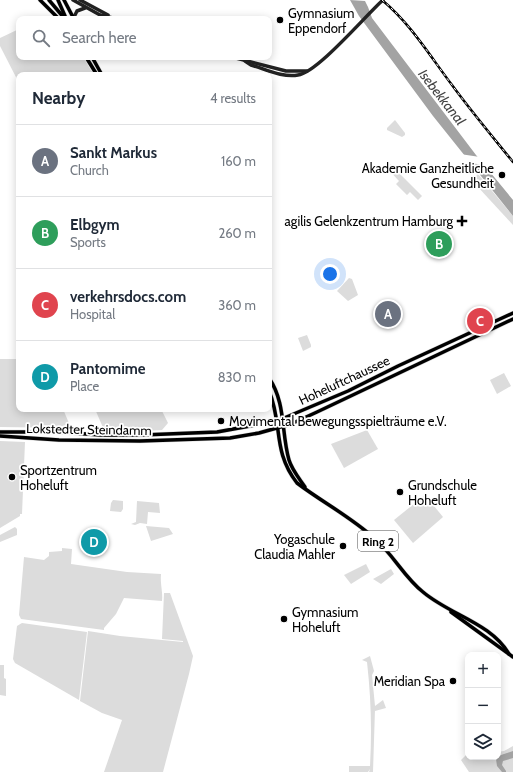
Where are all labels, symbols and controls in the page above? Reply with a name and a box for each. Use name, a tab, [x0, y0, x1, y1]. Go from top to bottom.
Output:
place label: Gymnasium Eppendorf	[288, 5, 354, 36]
marker: Gymnasium Eppendorf	[275, 15, 285, 25]
search box	[16, 16, 272, 60]
icon: search	[30, 27, 52, 49]
text: Search here	[62, 29, 137, 47]
water label: Isebekkanal	[414, 65, 470, 129]
text: Nearby	[32, 88, 85, 108]
text: 4 results	[210, 90, 256, 106]
text: Sankt Markus	[70, 144, 157, 162]
text: A	[41, 153, 49, 169]
text: 160 m	[221, 153, 256, 169]
place label: Akademie Ganzheitliche Gesundheit	[362, 160, 495, 191]
text: Church	[70, 162, 109, 178]
marker: Akademie Ganzheitliche Gesundheit	[497, 170, 507, 180]
place label: agilis Gelenkzentrum Hamburg	[284, 213, 454, 229]
marker: agilis Gelenkzentrum Hamburg	[456, 215, 468, 227]
text: Elbgym	[70, 216, 120, 234]
text: B	[41, 225, 49, 241]
text: 260 m	[218, 225, 256, 241]
pin: B	[426, 229, 452, 259]
text: Sports	[70, 234, 106, 250]
your location	[320, 264, 340, 284]
text: verkehrsdocs.com	[70, 288, 186, 306]
text: C	[41, 297, 49, 313]
text: 360 m	[218, 297, 256, 313]
pin: A	[375, 299, 401, 329]
text: Hospital	[70, 306, 115, 322]
pin: C	[467, 306, 493, 336]
street label: Hoheluftchaussee	[296, 352, 392, 408]
text: Pantomime	[70, 360, 146, 378]
text: D	[40, 369, 50, 385]
text: 830 m	[218, 369, 256, 385]
text: Place	[70, 378, 99, 394]
place label: Movimental Bewegungsspielträume e.V.	[229, 413, 447, 429]
marker: Movimental Bewegungsspielträume e.V.	[216, 416, 226, 426]
street label: Lokstedter Steindamm	[26, 420, 152, 438]
place label: Sportzentrum Hoheluft	[20, 462, 97, 493]
marker: Sportzentrum Hoheluft	[7, 472, 17, 482]
place label: Grundschule Hoheluft	[408, 477, 477, 508]
marker: Grundschule Hoheluft	[395, 487, 405, 497]
pin: D	[81, 527, 107, 557]
place label: Yogaschule Claudia Mahler	[254, 531, 336, 562]
road number: Ring 2	[358, 531, 398, 551]
marker: Yogaschule Claudia Mahler	[338, 541, 348, 551]
place label: Gymnasium Hoheluft	[292, 604, 358, 635]
marker: Gymnasium Hoheluft	[279, 614, 289, 624]
map controls	[465, 652, 501, 760]
button: +	[465, 652, 501, 688]
place label: Meridian Spa	[374, 673, 446, 689]
marker: Meridian Spa	[448, 676, 458, 686]
button: −	[465, 688, 501, 724]
button: layers	[465, 724, 501, 760]

